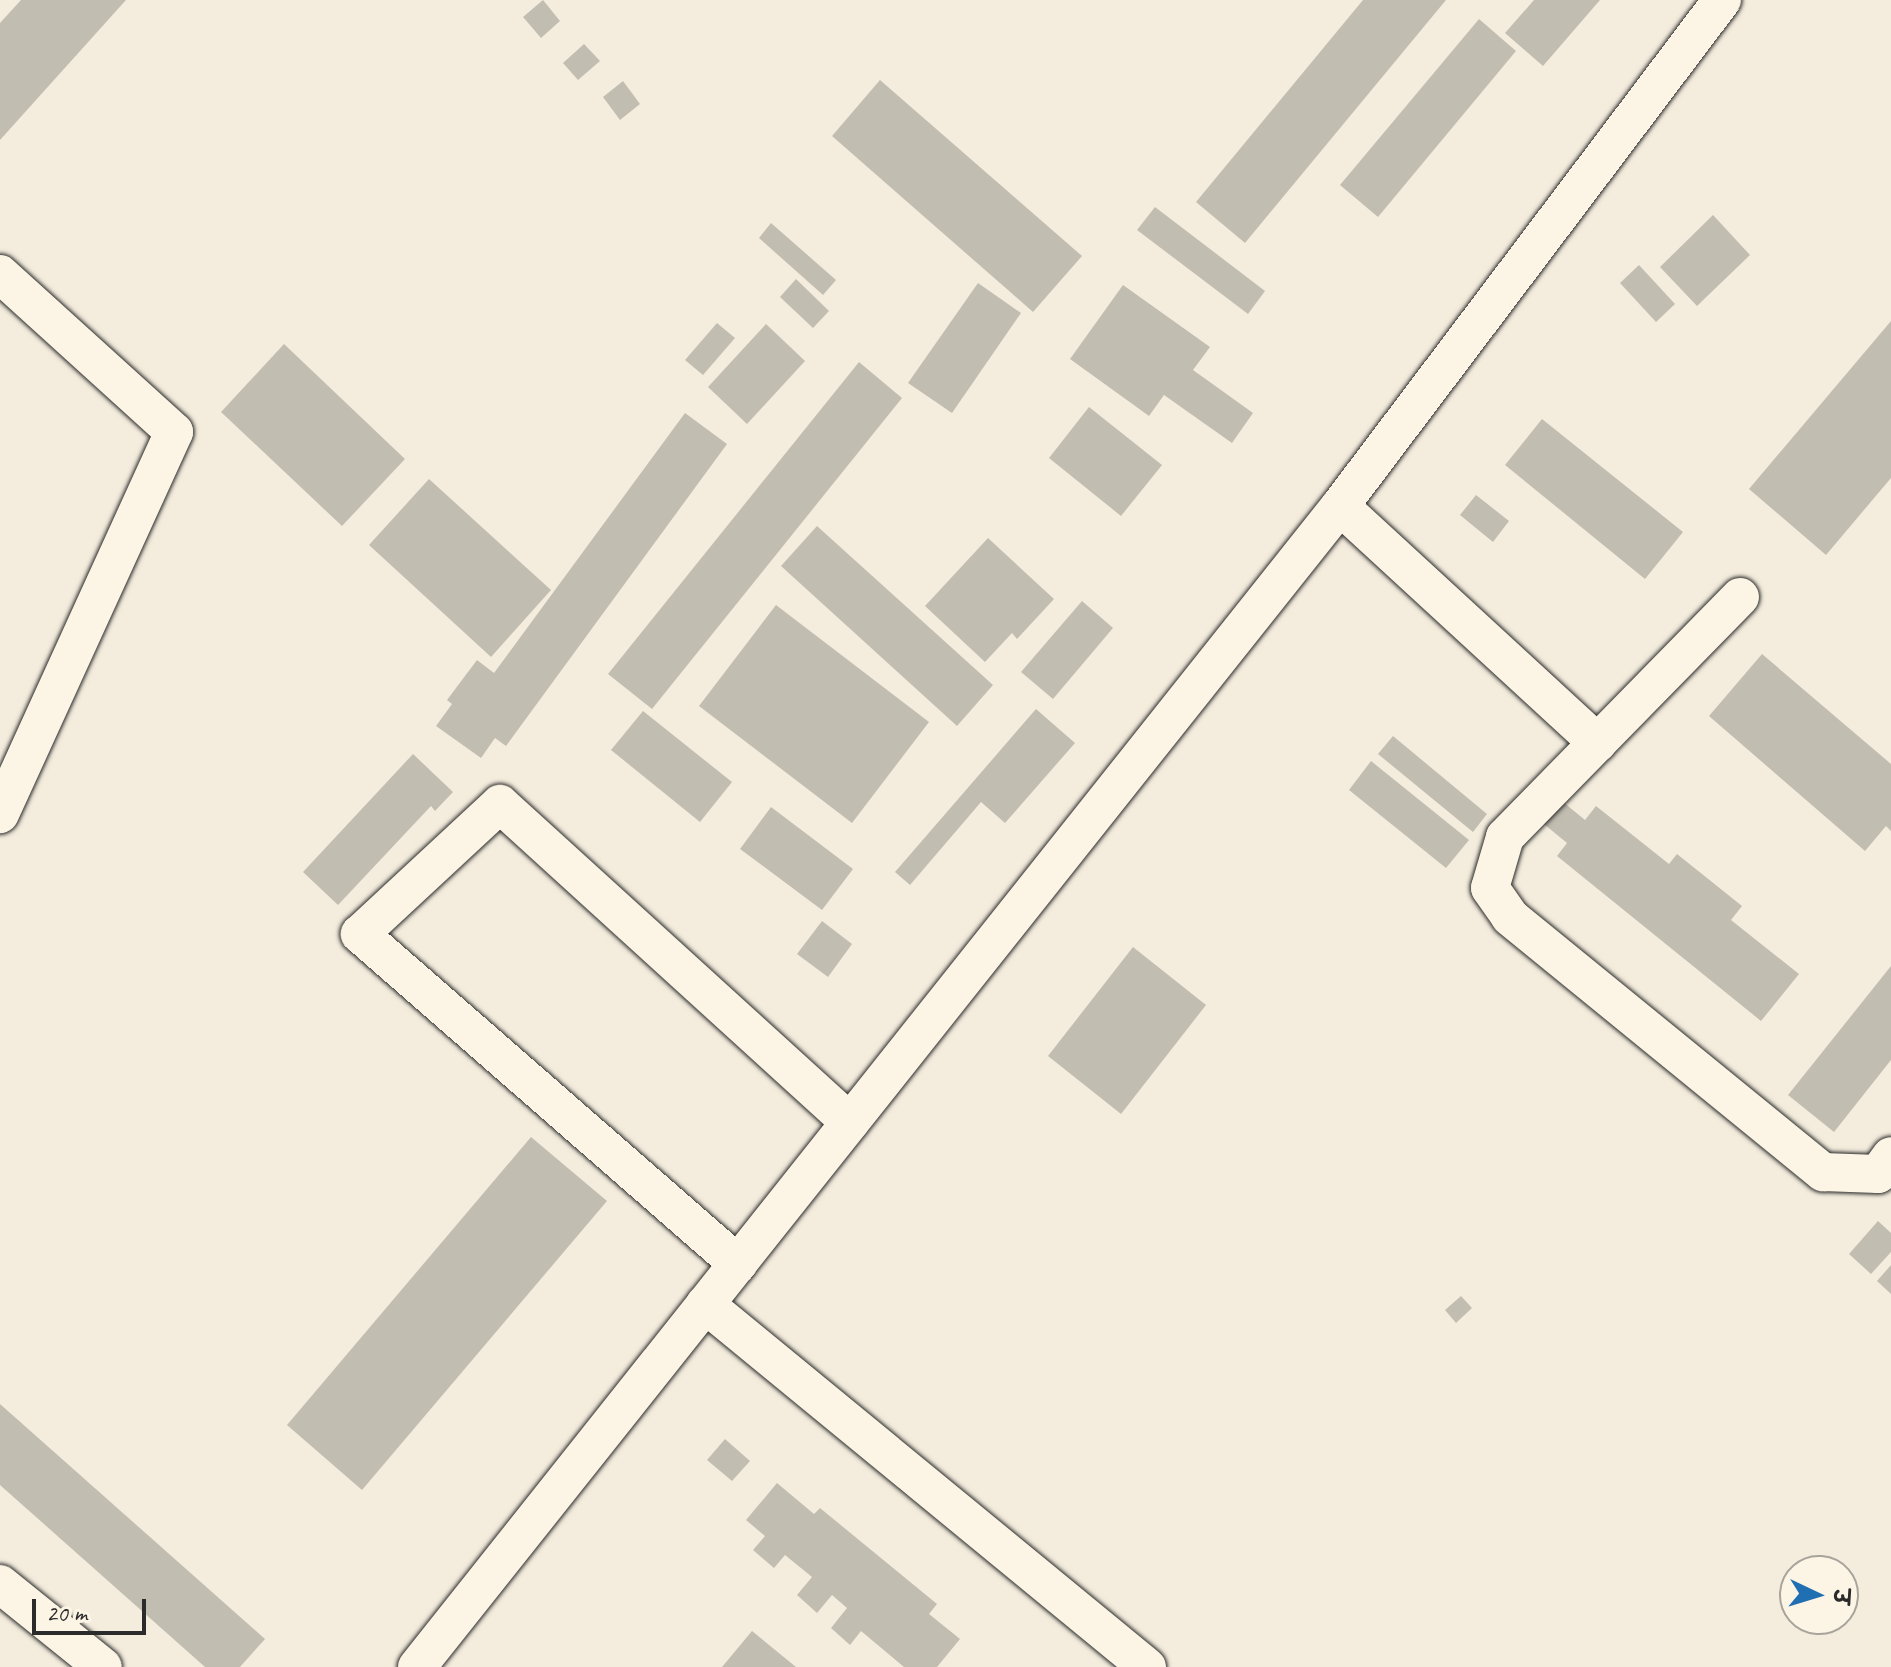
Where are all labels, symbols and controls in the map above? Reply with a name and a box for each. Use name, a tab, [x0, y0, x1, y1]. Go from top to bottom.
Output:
north arrow	[1779, 1555, 1859, 1635]
scale bar	[36, 1583, 150, 1633]
text: उ	[1826, 1588, 1855, 1605]
text: 20 m	[46, 1598, 87, 1628]

